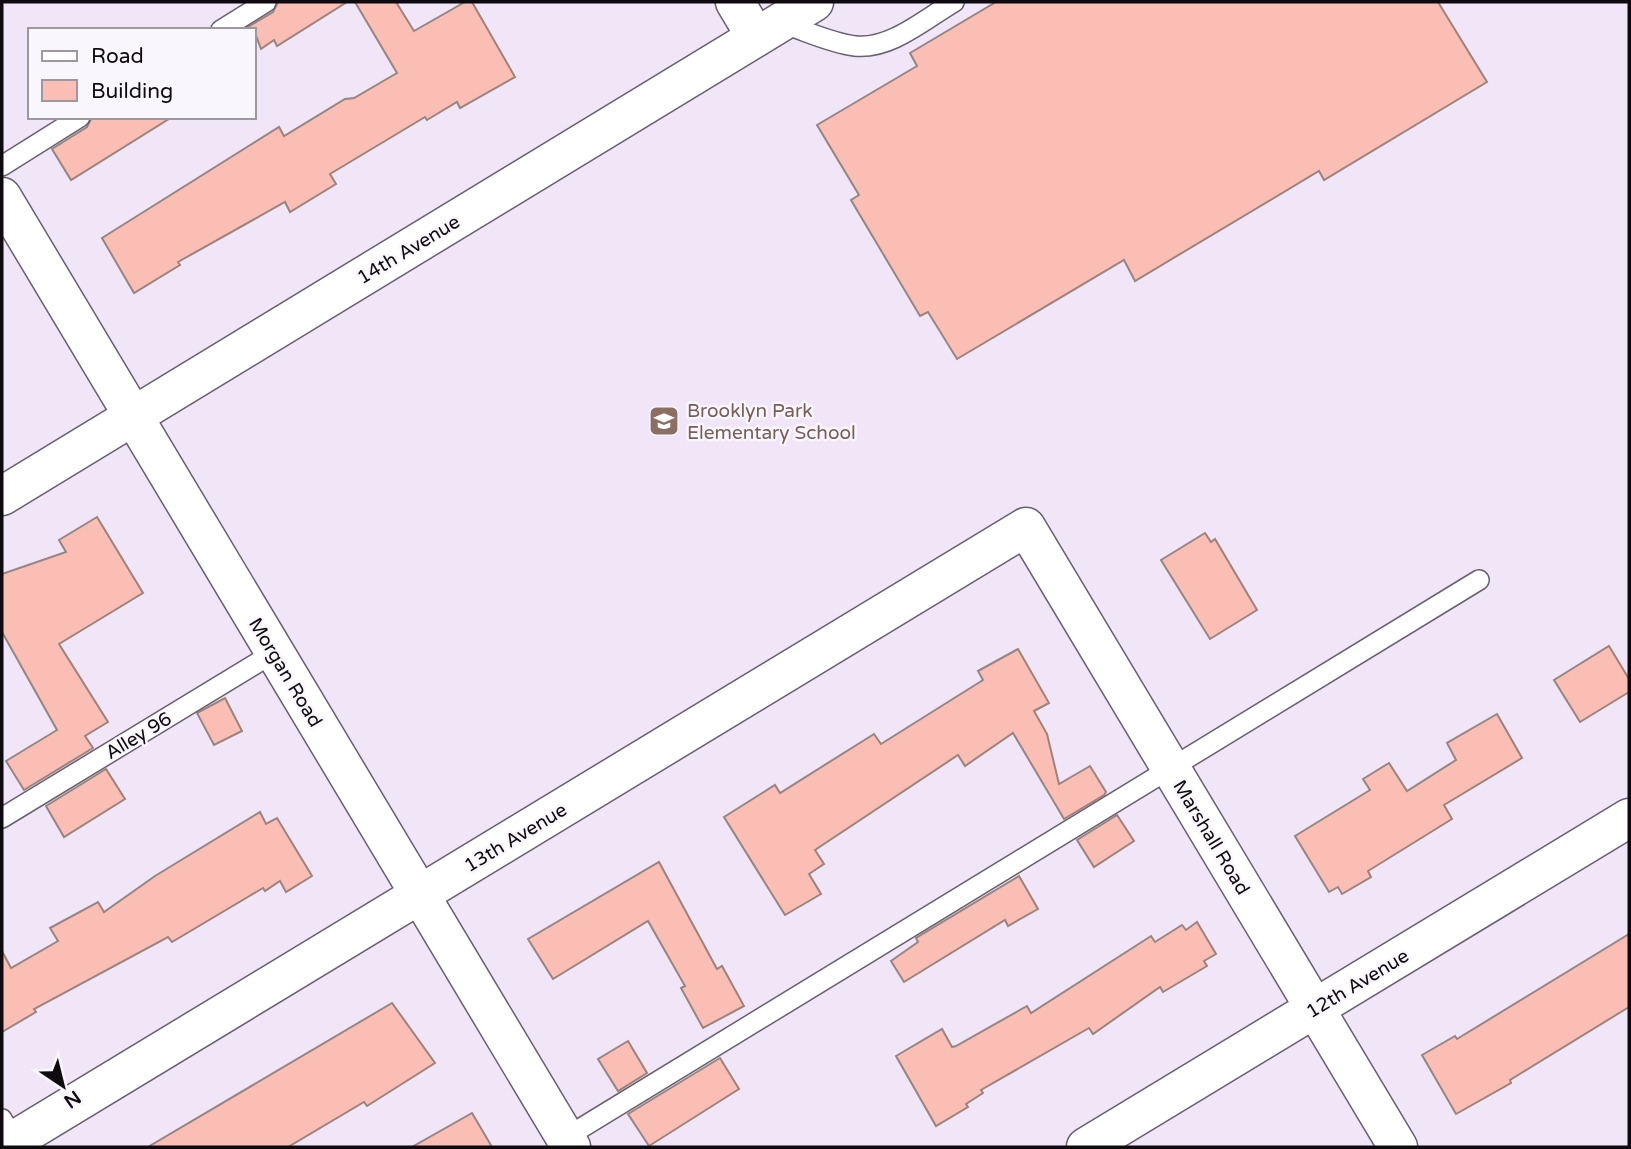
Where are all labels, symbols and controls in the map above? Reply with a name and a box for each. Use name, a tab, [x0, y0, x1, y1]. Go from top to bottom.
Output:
legend	[28, 28, 256, 119]
text: Road	[91, 44, 144, 69]
text: Building	[91, 79, 173, 104]
street label: 14th Avenue	[353, 211, 464, 289]
place label: Brooklyn Park Elementary School	[687, 400, 856, 444]
school or university icon: Brooklyn Park Elementary School	[647, 404, 681, 438]
street label: Morgan Road	[244, 614, 326, 731]
street label: Alley 96	[101, 708, 176, 764]
street label: Marshall Road	[1168, 776, 1254, 899]
street label: 13th Avenue	[460, 799, 571, 877]
street label: 12th Avenue	[1302, 945, 1413, 1023]
north arrow	[28, 1051, 98, 1121]
text: N	[60, 1086, 85, 1112]

